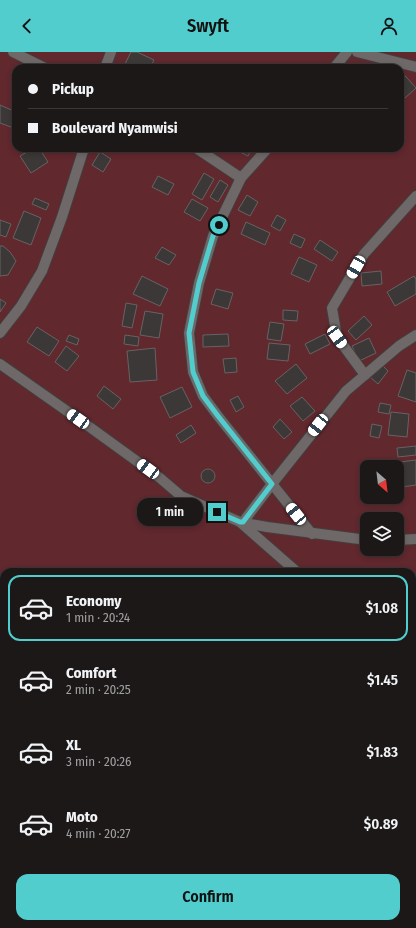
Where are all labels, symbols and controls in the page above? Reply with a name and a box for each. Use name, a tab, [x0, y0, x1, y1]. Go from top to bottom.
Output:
icon: back	[16, 15, 38, 37]
text: Swyft	[187, 15, 229, 37]
icon: person	[378, 15, 400, 37]
text: Pickup	[52, 80, 94, 98]
text: Boulevard Nyamwisi	[52, 119, 178, 137]
route start	[210, 216, 228, 234]
car	[345, 254, 367, 280]
car	[325, 324, 349, 350]
car	[65, 407, 91, 431]
car	[306, 412, 330, 438]
car	[135, 457, 161, 481]
north arrow	[360, 460, 404, 504]
map controls	[360, 460, 404, 556]
callout: 1 min	[137, 498, 203, 526]
car	[284, 501, 308, 527]
route end	[208, 503, 226, 521]
text: 1 min	[156, 504, 184, 519]
button: layers	[360, 512, 404, 556]
icon: car	[18, 590, 54, 626]
text: Economy	[66, 592, 121, 610]
text: $1.08	[366, 599, 398, 617]
text: 1 min · 20:24	[66, 610, 130, 625]
icon: car	[18, 662, 54, 698]
text: Comfort	[66, 664, 117, 682]
text: $1.45	[367, 671, 398, 689]
text: 2 min · 20:25	[66, 682, 131, 697]
icon: car	[18, 734, 54, 770]
text: XL	[66, 736, 81, 754]
text: $1.83	[367, 743, 398, 761]
text: 3 min · 20:26	[66, 754, 131, 769]
icon: car	[18, 806, 54, 842]
text: Moto	[66, 808, 98, 826]
text: $0.89	[364, 815, 398, 833]
text: 4 min · 20:27	[66, 826, 131, 841]
button: Confirm	[16, 874, 400, 920]

